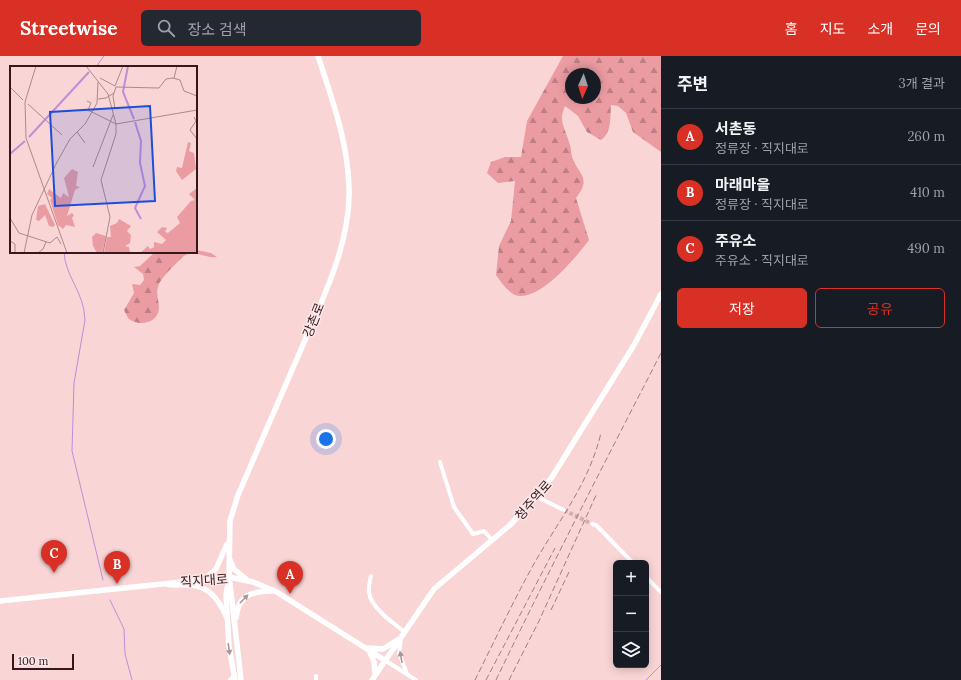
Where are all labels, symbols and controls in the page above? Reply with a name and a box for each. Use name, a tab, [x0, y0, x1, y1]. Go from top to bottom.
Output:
search box	[141, 10, 421, 46]
text: Streetwise	[20, 16, 117, 40]
icon: search	[155, 17, 177, 39]
text: 장소 검색	[187, 20, 247, 39]
text: 홈	[785, 20, 798, 38]
text: 지도	[820, 20, 845, 38]
text: 소개	[867, 20, 893, 38]
text: 문의	[915, 20, 941, 38]
inset map	[10, 66, 197, 253]
north arrow	[565, 68, 601, 104]
text: 주변	[677, 73, 708, 95]
text: 3개 결과	[898, 75, 945, 92]
text: 서촌동	[715, 119, 756, 138]
text: A	[686, 128, 694, 145]
text: 260 m	[907, 128, 945, 145]
text: 정류장 · 직지대로	[715, 140, 809, 157]
text: 마래마을	[715, 175, 770, 194]
text: B	[686, 184, 694, 201]
text: 410 m	[910, 184, 945, 201]
text: 정류장 · 직지대로	[715, 196, 809, 213]
text: 주유소	[715, 231, 756, 250]
text: C	[686, 240, 694, 257]
text: 490 m	[907, 240, 945, 257]
text: 주유소 · 직지대로	[715, 252, 809, 269]
button: 저장	[677, 288, 807, 328]
button: 공유	[815, 288, 945, 328]
street label: 강촌로	[299, 300, 328, 340]
your location	[316, 429, 336, 449]
street label: 청주역로	[511, 477, 556, 524]
pin: C	[41, 540, 67, 573]
pin: B	[104, 551, 130, 584]
map controls	[613, 560, 649, 668]
button: +	[613, 560, 649, 596]
pin: A	[277, 561, 303, 594]
street label: 직지대로	[180, 570, 229, 591]
one-way arrow	[240, 594, 249, 604]
button: −	[613, 596, 649, 632]
button: layers	[613, 632, 649, 668]
one-way arrow	[226, 643, 233, 655]
one-way arrow	[398, 650, 404, 663]
scale bar	[12, 652, 74, 671]
text: 100 m	[18, 654, 48, 668]

